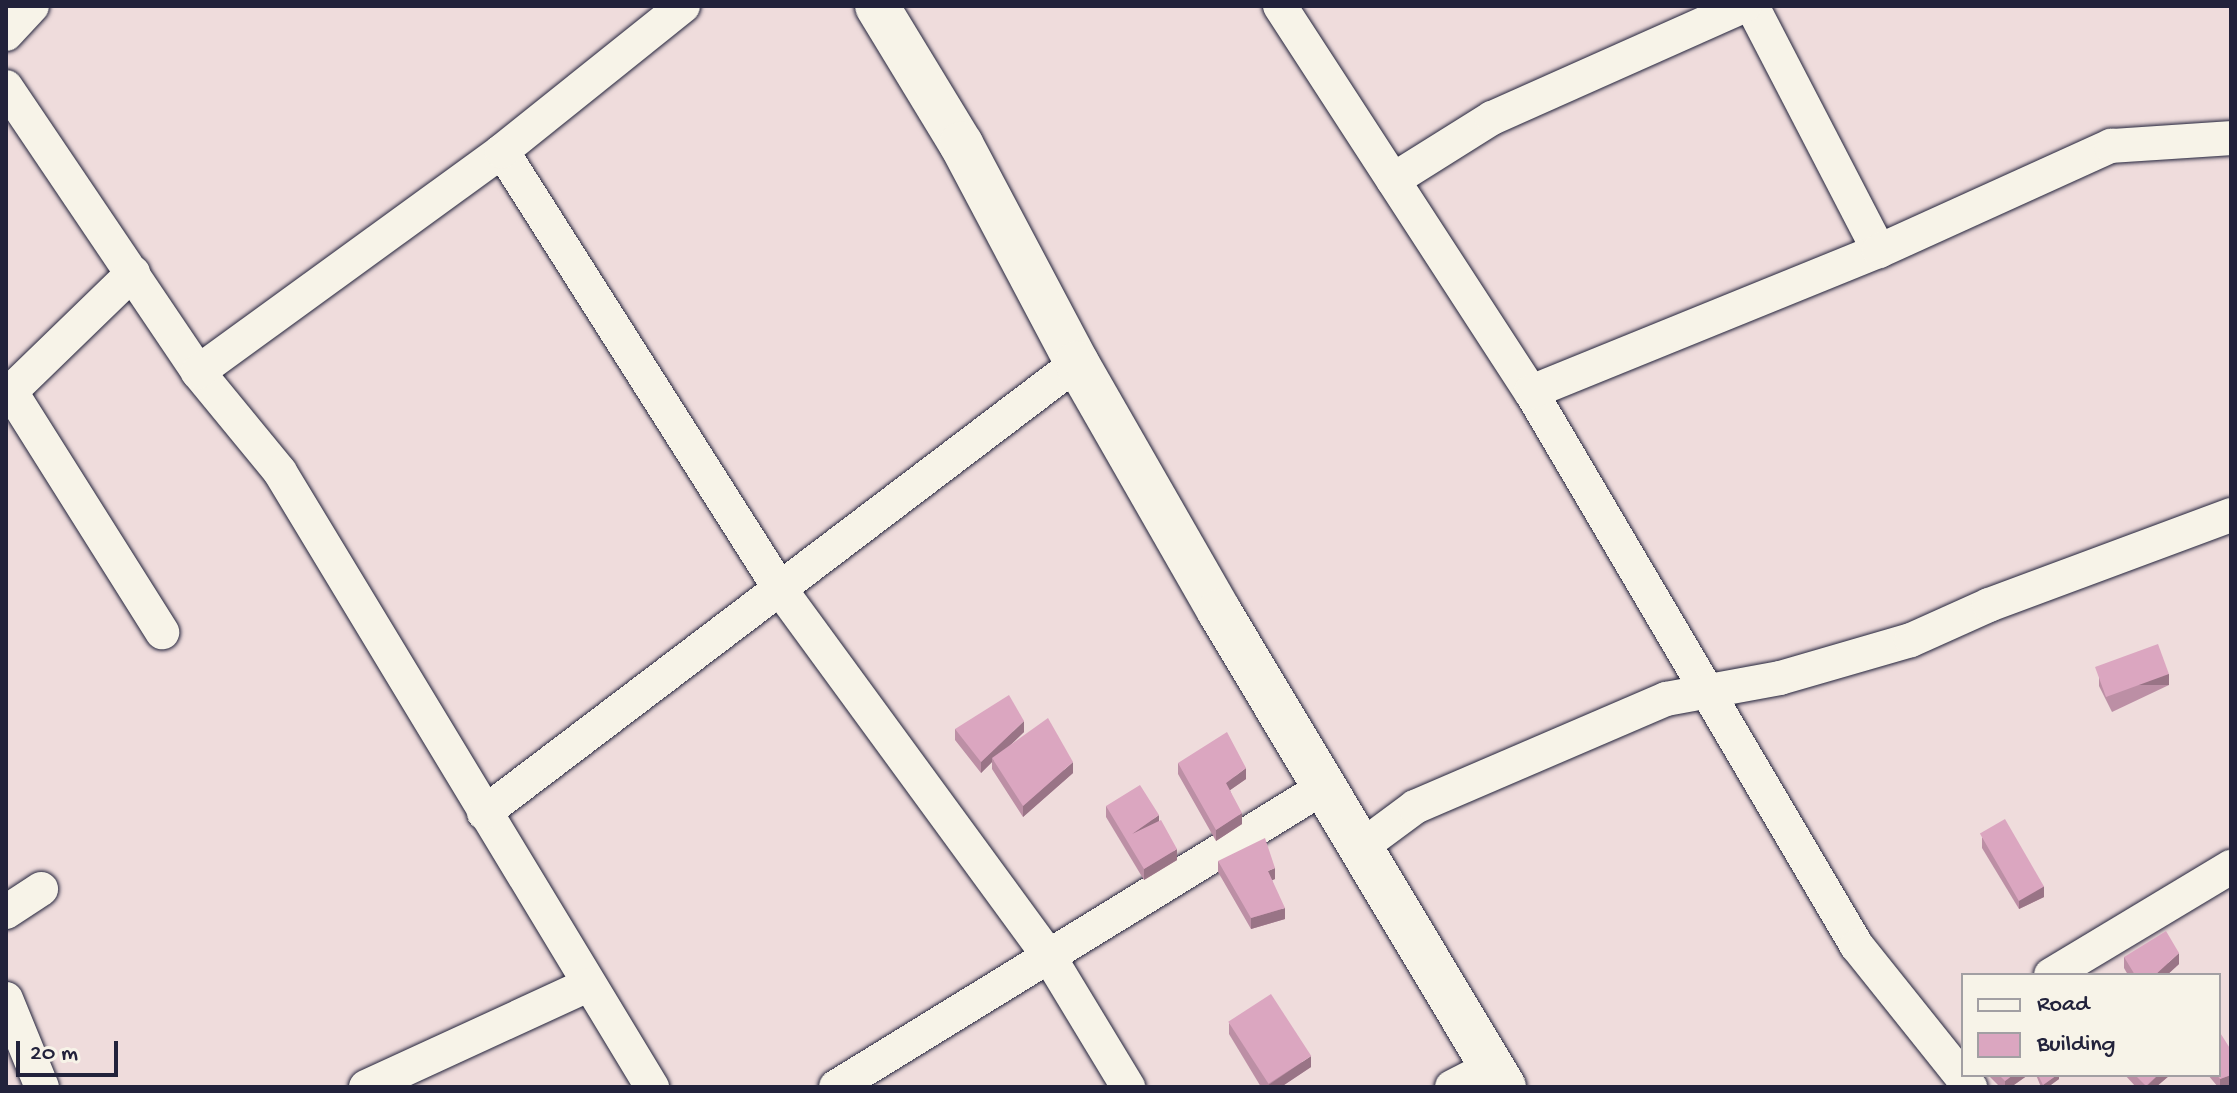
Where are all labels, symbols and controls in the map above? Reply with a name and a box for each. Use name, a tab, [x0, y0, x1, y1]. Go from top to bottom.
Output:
legend	[1961, 973, 2221, 1077]
text: Road	[2037, 991, 2089, 1020]
scale bar	[20, 1025, 122, 1075]
text: Building	[2037, 1031, 2115, 1060]
text: 20 m	[30, 1040, 78, 1069]

